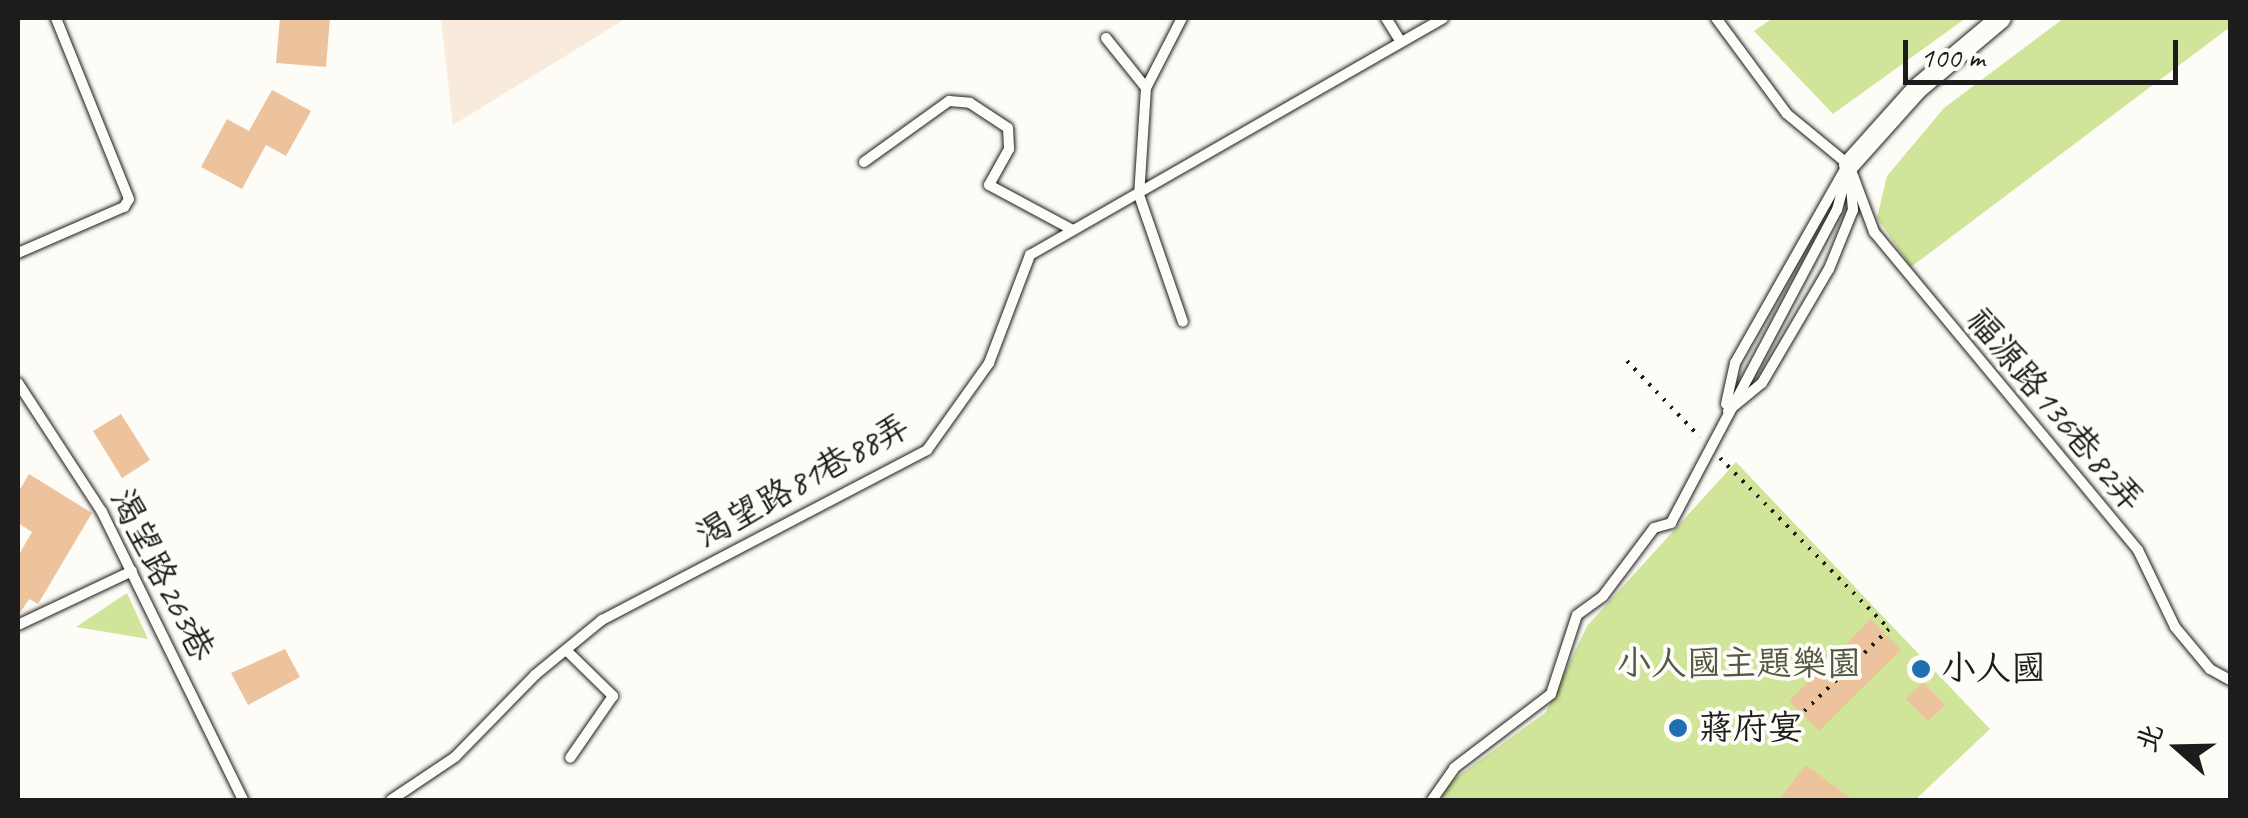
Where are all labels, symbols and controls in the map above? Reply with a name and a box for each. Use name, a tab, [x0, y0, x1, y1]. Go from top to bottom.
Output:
scale bar	[1908, 20, 2183, 82]
text: 100 m	[1920, 38, 1985, 76]
street label: 福源路136巷82弄	[1957, 299, 2153, 521]
street label: 渴望路81巷88弄	[689, 405, 917, 557]
street label: 渴望路263巷	[101, 482, 223, 668]
park label: 小人國主題樂園	[1617, 643, 1861, 685]
place label: 小人國	[1941, 648, 2046, 690]
marker: 小人國	[1910, 658, 1932, 680]
north arrow	[2128, 698, 2228, 798]
place label: 蔣府宴	[1698, 707, 1803, 749]
marker: 蔣府宴	[1667, 717, 1689, 739]
text: 北	[2128, 718, 2171, 757]

